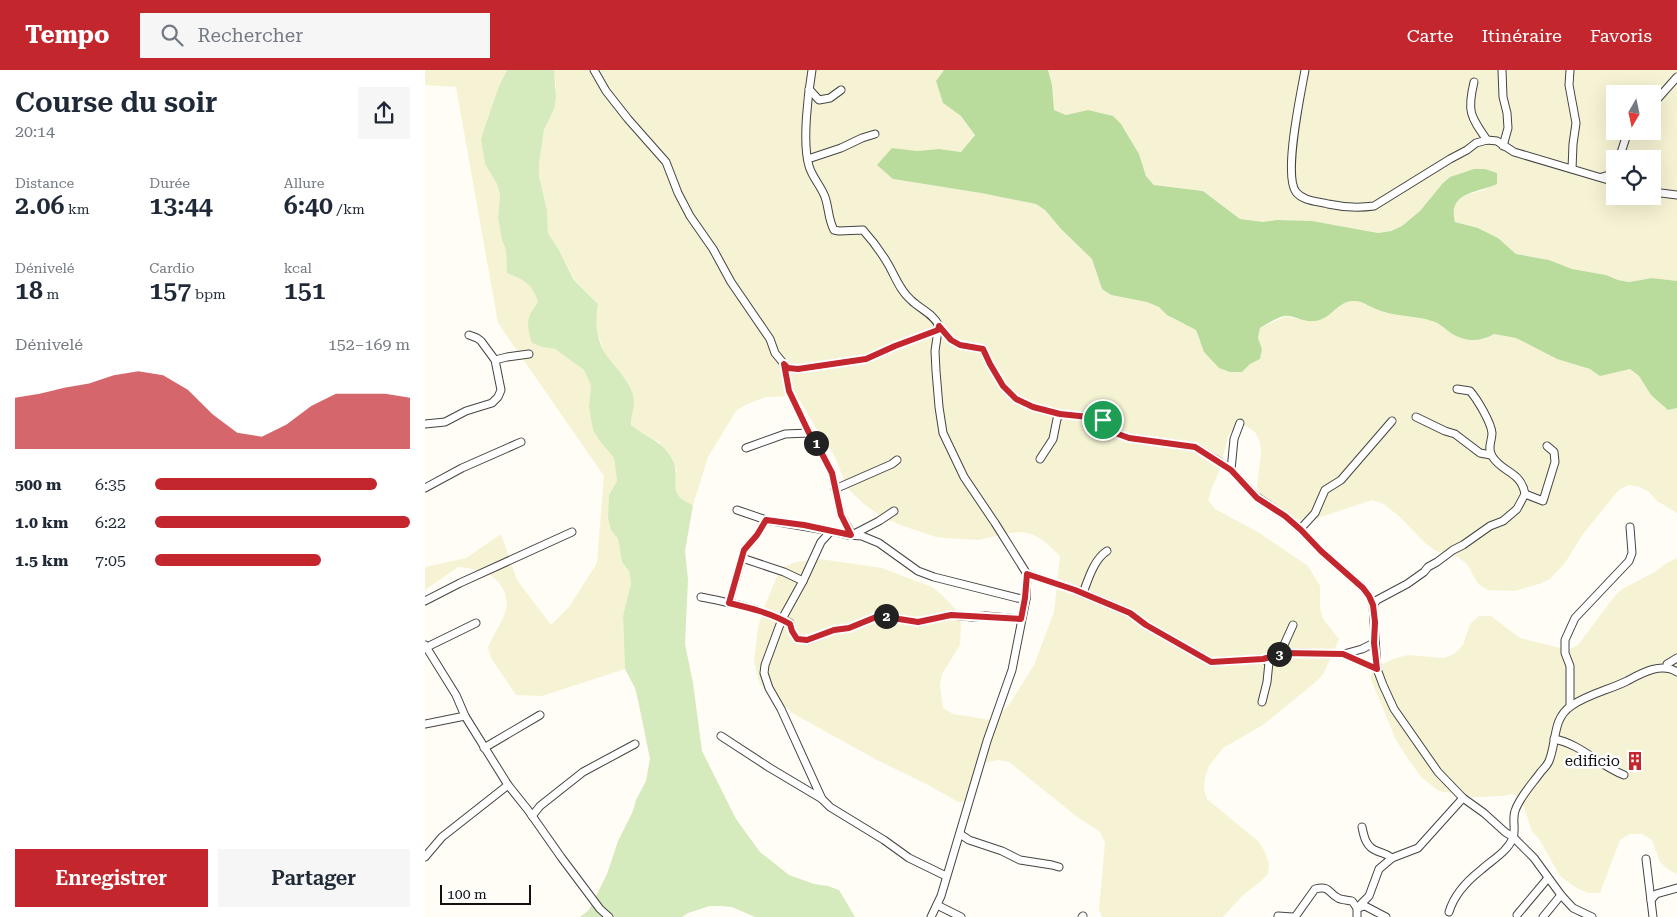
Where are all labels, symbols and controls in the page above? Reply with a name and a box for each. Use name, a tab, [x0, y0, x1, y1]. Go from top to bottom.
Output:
search box	[140, 13, 490, 58]
text: Tempo	[25, 21, 110, 49]
icon: search	[158, 21, 186, 49]
text: Rechercher	[198, 24, 303, 47]
text: Carte	[1407, 25, 1453, 46]
text: Itinéraire	[1481, 25, 1562, 46]
text: Favoris	[1590, 25, 1652, 46]
north arrow	[1606, 85, 1661, 140]
map controls	[1606, 85, 1661, 205]
text: Course du soir	[15, 86, 217, 119]
button: share	[358, 87, 410, 139]
text: 20:14	[15, 122, 55, 141]
button: locate	[1606, 150, 1661, 205]
text: Distance	[15, 175, 74, 191]
text: Durée	[149, 175, 190, 191]
text: Allure	[284, 175, 324, 191]
text: 2.06	[15, 191, 64, 220]
text: 13:44	[149, 191, 213, 220]
text: 6:40	[284, 191, 333, 220]
text: km	[64, 201, 90, 217]
text: /km	[333, 201, 365, 217]
text: Dénivelé	[15, 260, 74, 276]
text: Cardio	[149, 260, 195, 276]
text: kcal	[284, 260, 312, 276]
text: 18	[15, 276, 43, 305]
text: 157	[149, 276, 191, 305]
text: 151	[284, 276, 326, 305]
text: m	[43, 286, 59, 302]
text: bpm	[191, 286, 226, 302]
text: Dénivelé	[15, 335, 83, 354]
text: 152–169 m	[328, 335, 410, 354]
pin	[1082, 399, 1124, 441]
icon: arrive	[1089, 406, 1117, 434]
pin: 1	[803, 430, 829, 456]
text: 1	[813, 435, 820, 451]
text: 500 m	[15, 475, 61, 494]
text: 6:35	[95, 475, 126, 494]
text: 1.0 km	[15, 513, 68, 532]
text: 6:22	[95, 513, 126, 532]
text: 1.5 km	[15, 551, 68, 570]
text: 7:05	[95, 551, 126, 570]
pin: 2	[873, 604, 899, 628]
text: 2	[883, 608, 890, 624]
pin: 3	[1267, 642, 1291, 666]
text: 3	[1276, 646, 1283, 662]
building icon: edificio	[1624, 750, 1646, 772]
place label: edificio	[1565, 752, 1620, 770]
button: Enregistrer	[15, 849, 208, 907]
button: Partager	[218, 849, 410, 907]
scale bar	[440, 882, 531, 905]
text: 100 m	[447, 886, 487, 902]

